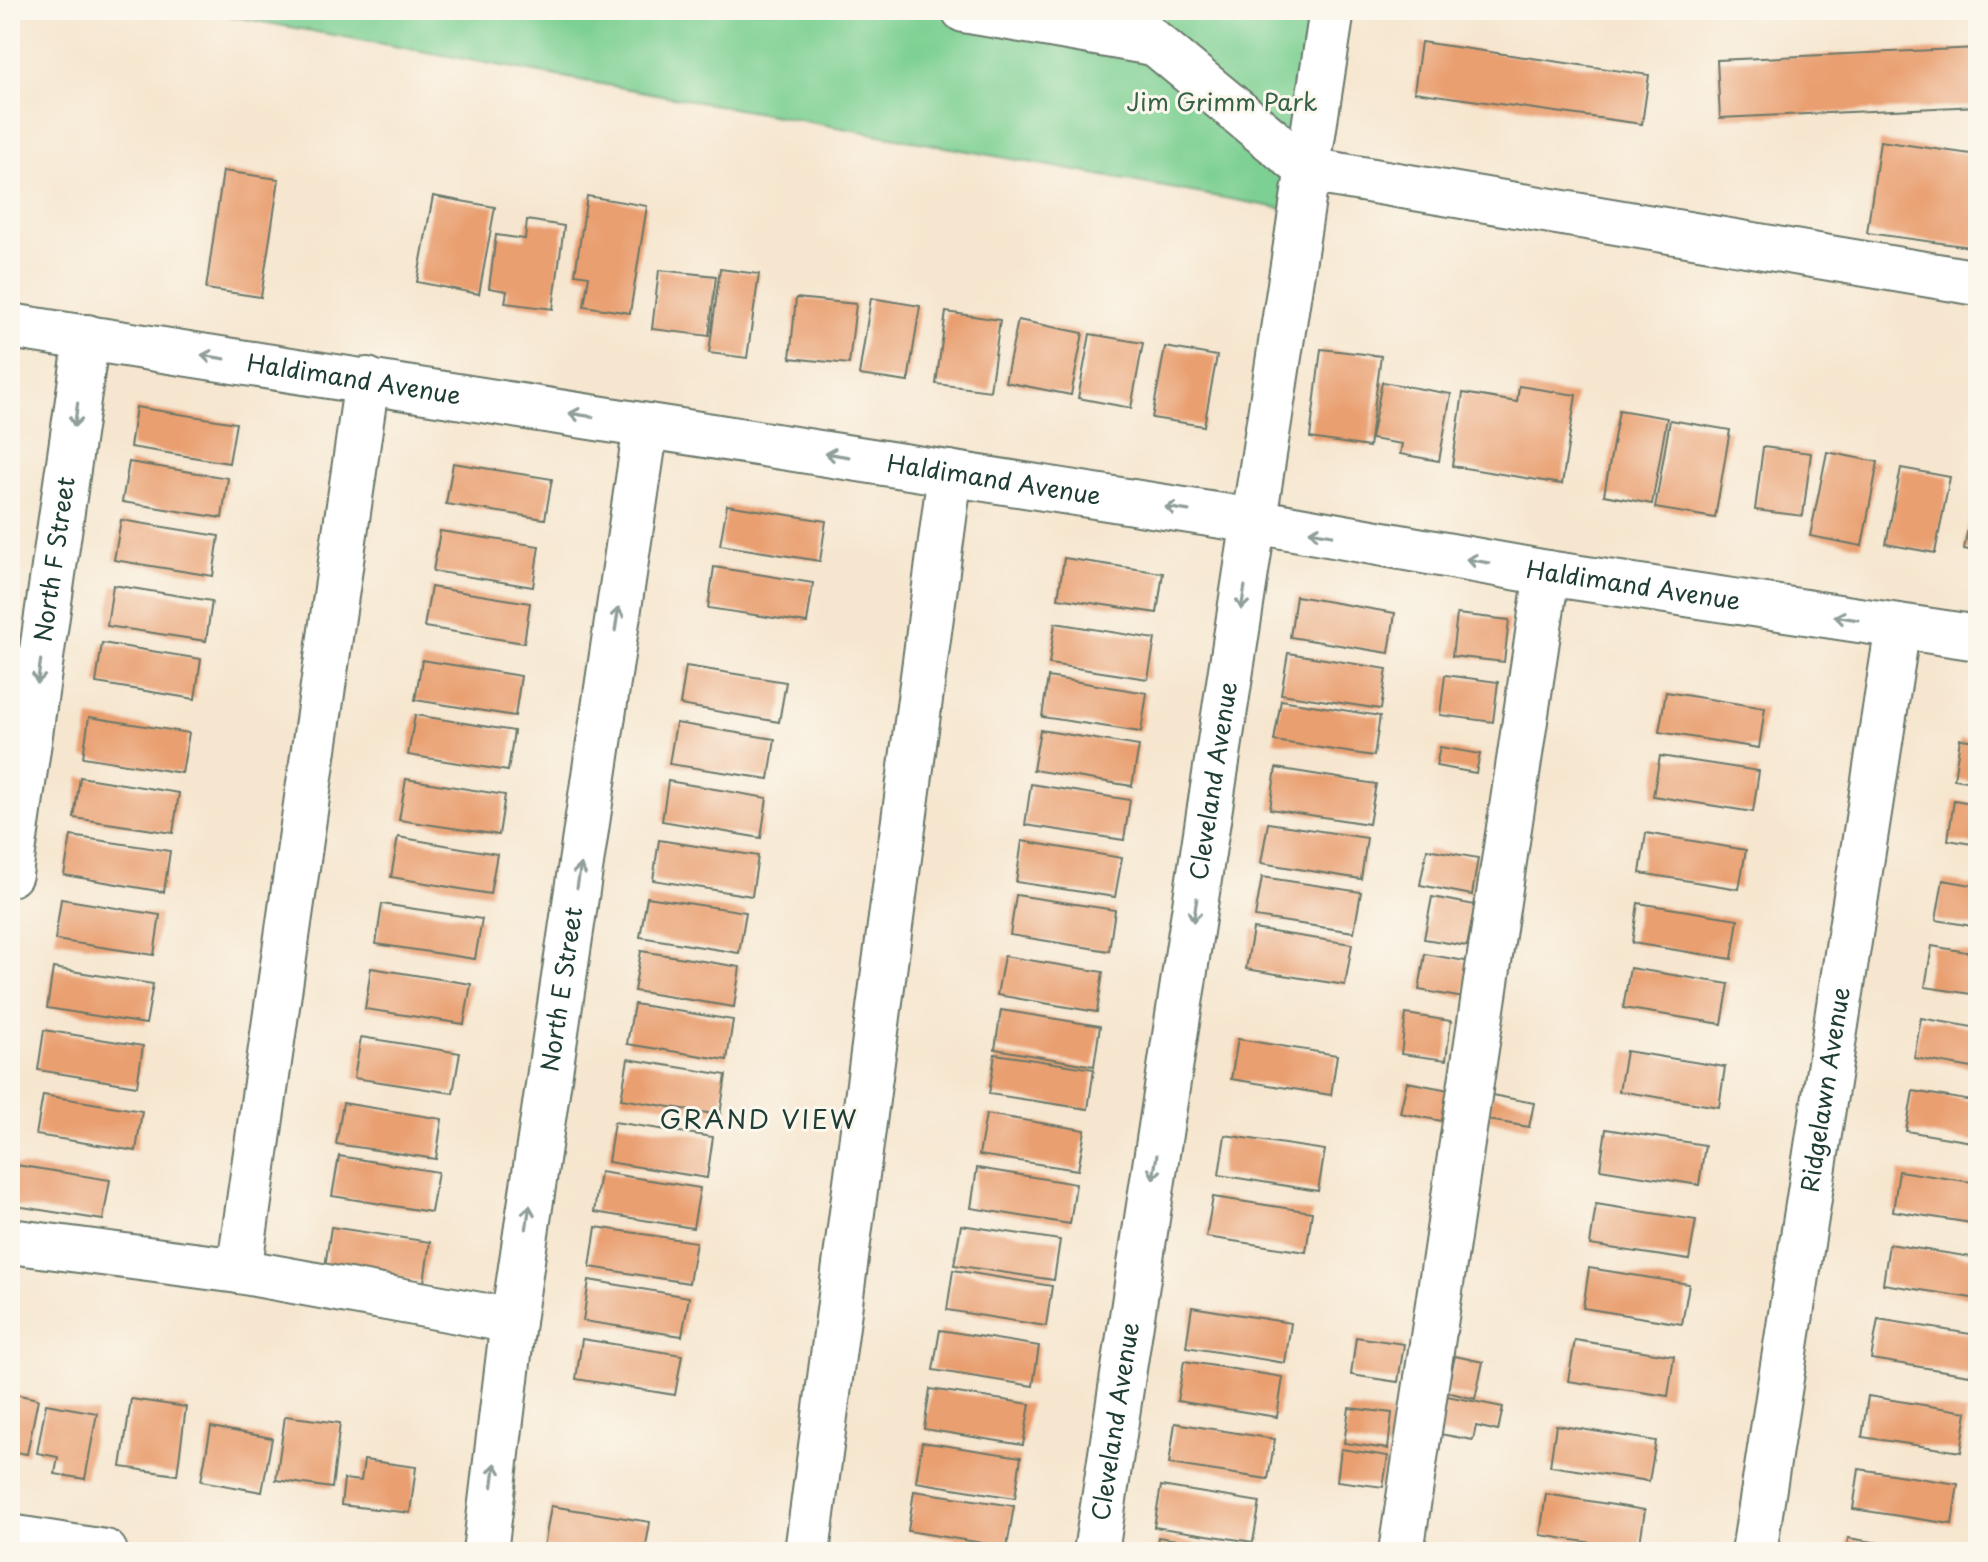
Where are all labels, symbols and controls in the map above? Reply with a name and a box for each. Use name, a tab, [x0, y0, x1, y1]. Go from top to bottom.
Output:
park label: Jim Grimm Park	[1126, 83, 1318, 119]
street label: Haldimand Avenue	[244, 343, 464, 412]
one-way arrow	[201, 348, 226, 363]
one-way arrow	[68, 402, 83, 427]
one-way arrow	[568, 407, 594, 422]
street label: Haldimand Avenue	[885, 444, 1104, 513]
one-way arrow	[825, 447, 851, 462]
street label: North F Street	[24, 474, 83, 644]
one-way arrow	[1165, 501, 1190, 516]
one-way arrow	[1308, 525, 1334, 540]
street label: Haldimand Avenue	[1524, 550, 1743, 618]
one-way arrow	[1466, 552, 1491, 567]
one-way arrow	[1235, 585, 1250, 610]
one-way arrow	[610, 607, 625, 633]
one-way arrow	[1833, 610, 1859, 625]
one-way arrow	[31, 659, 46, 684]
street label: Cleveland Avenue	[1179, 679, 1245, 882]
one-way arrow	[572, 864, 587, 890]
one-way arrow	[1187, 897, 1202, 923]
street label: North E Street	[530, 904, 590, 1074]
street label: Ridgelawn Avenue	[1790, 984, 1858, 1194]
district label: GRAND VIEW	[659, 1099, 859, 1138]
one-way arrow	[1147, 1154, 1162, 1180]
one-way arrow	[521, 1205, 536, 1230]
street label: Cleveland Avenue	[1081, 1319, 1147, 1523]
one-way arrow	[487, 1462, 502, 1488]

